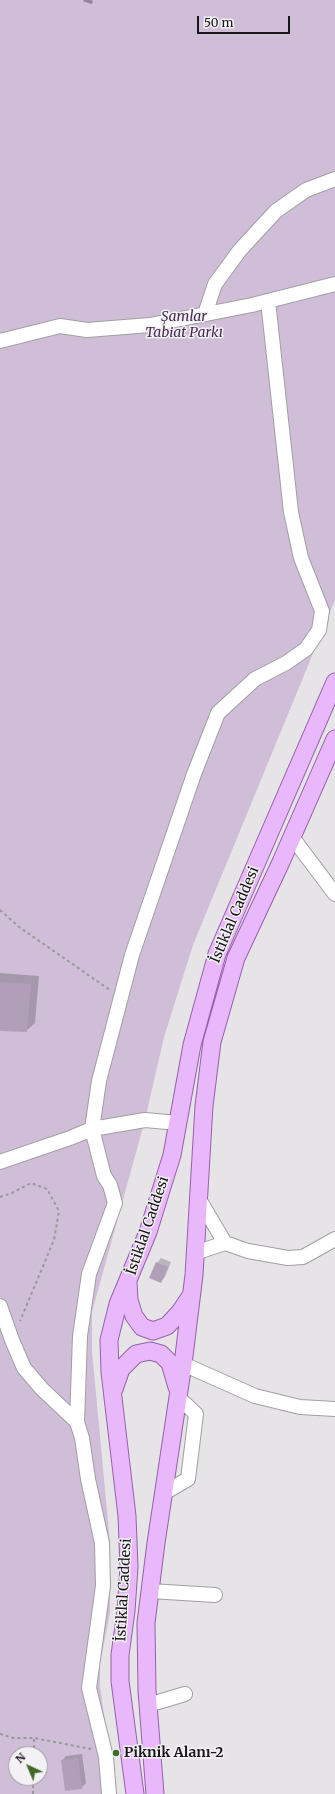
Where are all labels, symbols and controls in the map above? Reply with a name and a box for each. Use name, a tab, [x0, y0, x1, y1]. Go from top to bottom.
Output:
scale bar	[199, 8, 292, 34]
text: 50 m	[204, 15, 233, 30]
park label: Şamlar Tabiat Parkı	[145, 309, 223, 342]
street label: İstiklal Caddesi	[207, 864, 263, 966]
street label: İstiklal Caddesi	[123, 1175, 173, 1277]
street label: İstiklal Caddesi	[113, 1538, 135, 1642]
place label: Piknik Alanı-2	[124, 1745, 224, 1761]
north arrow	[8, 1746, 48, 1786]
marker: Piknik Alanı-2	[111, 1748, 121, 1758]
text: N	[12, 1750, 28, 1766]

